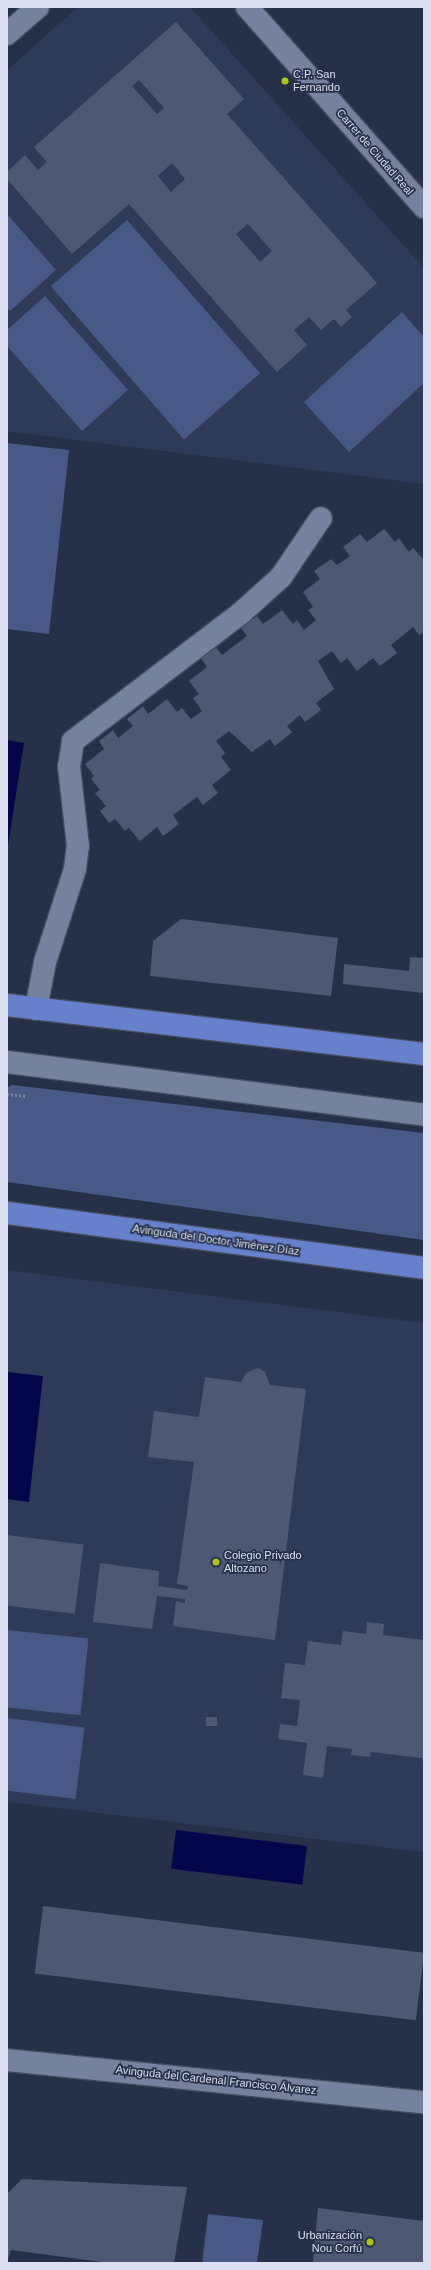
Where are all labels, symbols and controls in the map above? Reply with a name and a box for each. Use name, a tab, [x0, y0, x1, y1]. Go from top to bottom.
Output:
place label: C.P. San Fernando	[293, 68, 340, 94]
marker: C.P. San Fernando	[280, 76, 290, 86]
street label: Carrer de Ciudad Real	[334, 106, 416, 198]
street label: Avinguda del Doctor Jiménez Díaz	[132, 1222, 300, 1258]
place label: Colegio Privado Altozano	[224, 1549, 302, 1575]
marker: Colegio Privado Altozano	[211, 1557, 221, 1567]
street label: Avinguda del Cardenal Francisco Álvarez	[115, 2063, 317, 2097]
place label: Urbanización Nou Corfú	[298, 2229, 362, 2255]
marker: Urbanización Nou Corfú	[365, 2237, 375, 2247]

